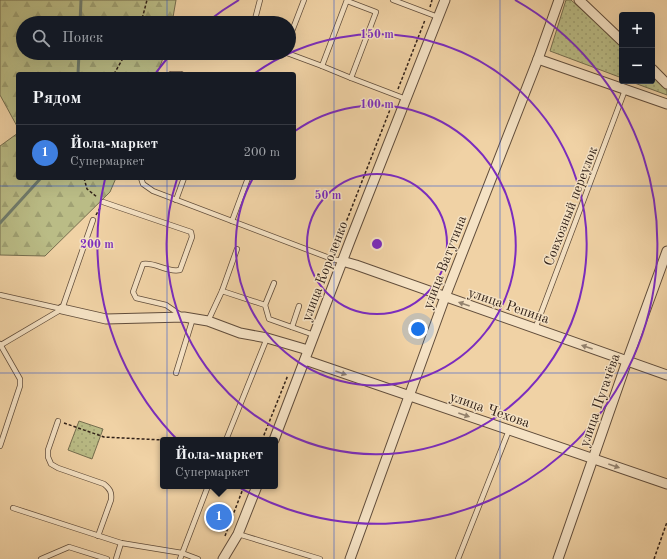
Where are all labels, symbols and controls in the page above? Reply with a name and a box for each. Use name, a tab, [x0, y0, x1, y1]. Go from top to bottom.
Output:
map controls	[619, 12, 655, 84]
button: +	[619, 12, 655, 48]
search box	[16, 16, 296, 60]
icon: search	[30, 27, 52, 49]
text: 150 m	[360, 28, 394, 41]
text: Поиск	[62, 31, 103, 46]
button: −	[619, 48, 655, 84]
text: Рядом	[32, 90, 81, 107]
text: 100 m	[360, 99, 394, 111]
text: Йола-маркет	[70, 137, 158, 152]
street label: Совхозный переулок	[542, 145, 600, 268]
text: 1	[41, 146, 49, 159]
text: 200 m	[243, 146, 280, 159]
text: Супермаркет	[70, 155, 145, 168]
text: 50 m	[315, 189, 342, 202]
street label: улица Ватутина	[421, 214, 469, 311]
street label: улица Короленко	[299, 219, 351, 323]
centre of rings	[370, 237, 384, 251]
text: 200 m	[80, 239, 114, 251]
street label: улица Репина	[466, 286, 551, 326]
one-way arrow	[458, 300, 470, 306]
your location	[408, 319, 428, 339]
one-way arrow	[580, 344, 592, 350]
street label: улица Пугачёва	[577, 352, 623, 449]
one-way arrow	[336, 370, 348, 376]
street label: улица Чехова	[448, 390, 532, 430]
one-way arrow	[459, 412, 471, 418]
popup	[160, 437, 278, 489]
text: Йола-маркет	[175, 448, 263, 463]
one-way arrow	[608, 464, 620, 470]
text: Супермаркет	[175, 466, 250, 479]
pin: 1	[206, 502, 232, 532]

